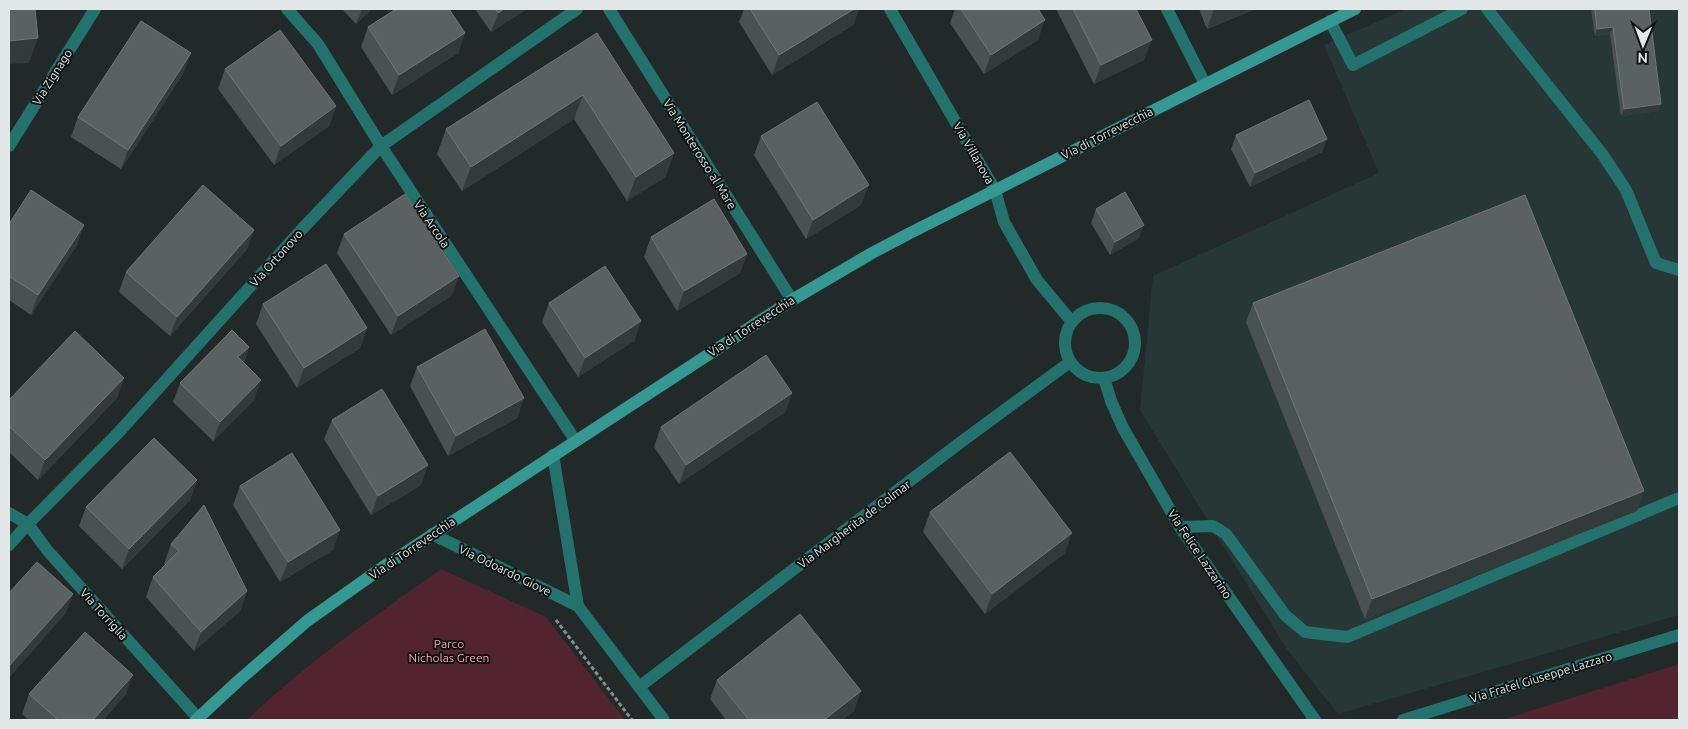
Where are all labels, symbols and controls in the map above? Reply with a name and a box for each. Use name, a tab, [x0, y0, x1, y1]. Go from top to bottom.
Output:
north arrow	[1618, 20, 1668, 70]
street label: Via Zignago	[30, 47, 74, 107]
text: N	[1637, 50, 1648, 66]
street label: Via Monterosso al Mare	[661, 97, 739, 211]
street label: Via di Torrevecchia	[1059, 104, 1155, 162]
street label: Via Villanova	[951, 120, 997, 186]
street label: Via Arcola	[411, 198, 453, 250]
street label: Via Ortonovo	[247, 227, 305, 289]
street label: Via di Torrevecchia	[705, 293, 797, 359]
street label: Via Margherita de Colmar	[795, 477, 913, 571]
street label: Via Felice Lazzarino	[1165, 507, 1235, 601]
street label: Via di Torrevecchia	[367, 514, 457, 582]
street label: Via Odoardo Giove	[457, 542, 553, 598]
street label: Via Torriglia	[78, 586, 130, 642]
park label: Parco Nicholas Green	[409, 637, 489, 664]
street label: Via Fratel Giuseppe Lazzaro	[1468, 649, 1614, 705]

